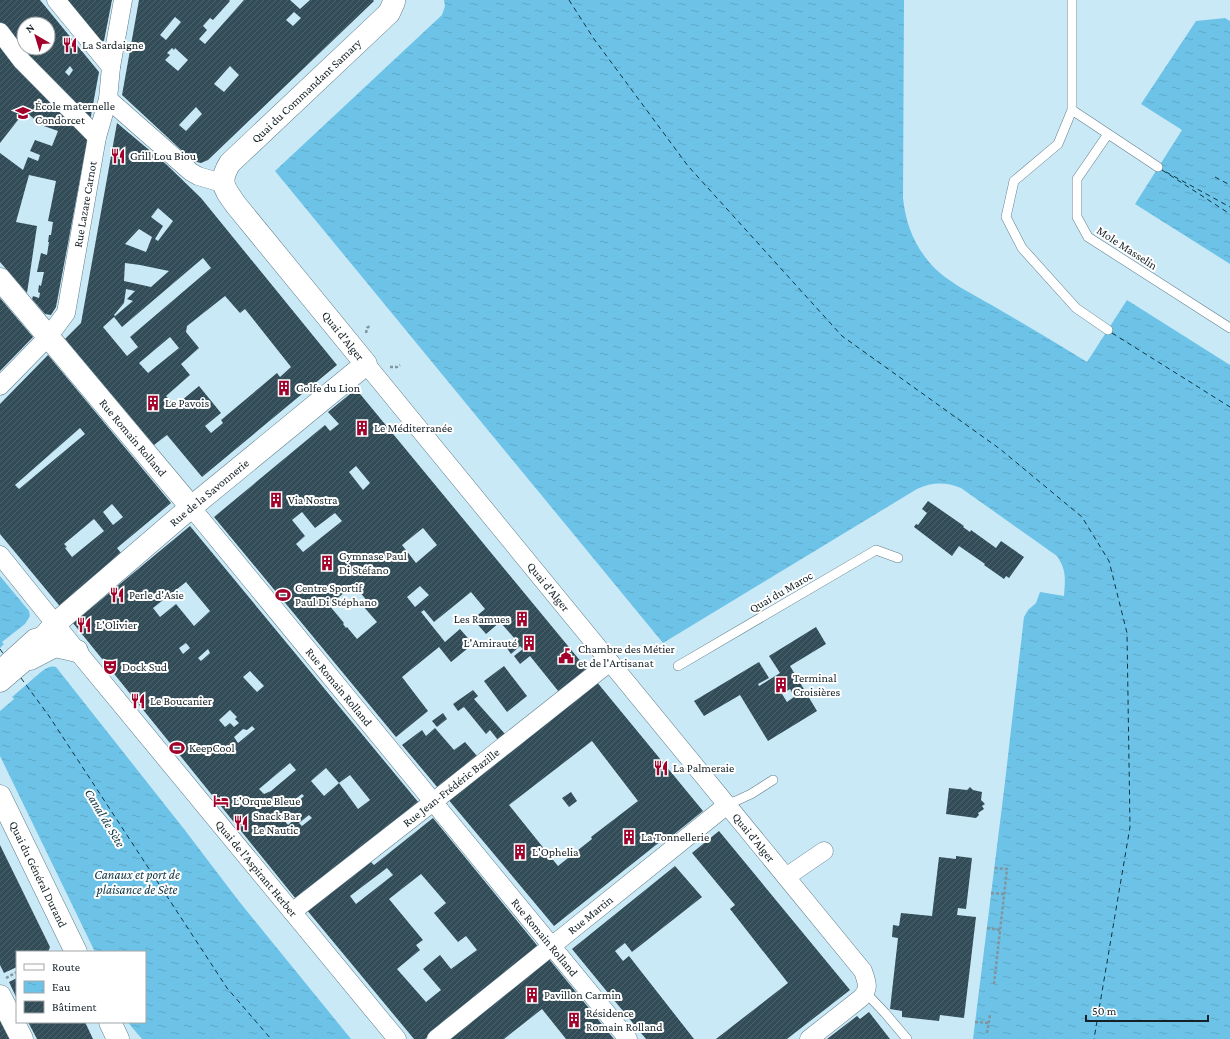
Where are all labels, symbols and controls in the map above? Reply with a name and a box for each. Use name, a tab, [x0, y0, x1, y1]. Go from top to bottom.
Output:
north arrow	[16, 16, 56, 56]
text: N	[23, 21, 37, 35]
restaurant icon: La Sardaigne	[61, 36, 79, 54]
street label: Quai du Commandant Samary	[249, 36, 364, 146]
place label: La Sardaigne	[82, 38, 144, 52]
place label: École maternelle Condorcet	[35, 99, 115, 127]
school or university icon: École maternelle Condorcet	[14, 104, 32, 122]
restaurant icon: Grill Lou Biou	[109, 147, 127, 165]
place label: Grill Lou Biou	[130, 149, 197, 163]
street label: Rue Lazare Carnot	[71, 159, 100, 249]
street label: Mole Masselin	[1094, 223, 1160, 273]
street label: Quai d'Alger	[319, 308, 368, 364]
building icon: Golfe du Lion	[275, 379, 293, 397]
place label: Golfe du Lion	[296, 381, 361, 395]
building icon: Le Pavois	[144, 394, 162, 412]
street label: Rue Romain Rolland	[96, 396, 170, 480]
place label: Le Pavois	[165, 396, 209, 410]
building icon: Le Méditerranée	[353, 419, 371, 437]
place label: Le Méditerranée	[374, 421, 452, 435]
street label: Rue de la Savonnerie	[167, 456, 252, 529]
building icon: Via Nostra	[267, 491, 285, 509]
place label: Via Nostra	[288, 493, 338, 507]
place label: Gymnase Paul Di Stéfano	[339, 549, 407, 577]
building icon: Gymnase Paul Di Stéfano	[318, 554, 336, 572]
street label: Quai d'Alger	[524, 559, 573, 615]
street label: Quai du Maroc	[747, 568, 815, 616]
place label: Centre Sportif Paul Di Stéphano	[295, 581, 377, 609]
restaurant icon: Perle d'Asie	[108, 586, 126, 604]
sports icon: Centre Sportif Paul Di Stéphano	[274, 586, 292, 604]
place label: Perle d'Asie	[129, 588, 184, 602]
building icon: Les Ramues	[513, 610, 531, 628]
place label: Les Ramues	[454, 612, 510, 626]
restaurant icon: L'Olivier	[75, 616, 93, 634]
place label: L'Olivier	[96, 618, 138, 632]
building icon: L'Amirauté	[520, 634, 538, 652]
place label: L'Amirauté	[464, 636, 517, 650]
place label: Chambre des Métier et de l'Artisanat	[578, 642, 676, 670]
street label: Rue Romain Rolland	[303, 645, 376, 730]
public building icon: Chambre des Métier et de l'Artisanat	[557, 647, 575, 665]
theatre icon: Dock Sud	[101, 658, 119, 676]
place label: Dock Sud	[122, 660, 168, 674]
place label: Terminal Croisières	[793, 671, 841, 699]
building icon: Terminal Croisières	[772, 676, 790, 694]
restaurant icon: Le Boucanier	[129, 692, 147, 710]
place label: Le Boucanier	[150, 694, 213, 708]
sports icon: KeepCool	[168, 739, 186, 757]
place label: KeepCool	[189, 741, 235, 755]
street label: Rue Jean-Frédéric Bazille	[400, 745, 502, 830]
restaurant icon: La Palmeraie	[652, 759, 670, 777]
place label: La Palmeraie	[673, 761, 734, 775]
water label: Canal de Sète	[82, 786, 128, 850]
hotel icon: L'Orque Bleue	[212, 792, 230, 810]
place label: L'Orque Bleue	[233, 794, 300, 808]
place label: Snack Bar Le Nautic	[253, 809, 301, 837]
street label: Quai d'Alger	[729, 810, 778, 866]
restaurant icon: Snack Bar Le Nautic	[232, 814, 250, 832]
street label: Quai de l'Aspirant Herber	[212, 817, 301, 920]
street label: Quai du Général Durand	[6, 819, 70, 930]
building icon: La Tonnellerie	[620, 828, 638, 846]
place label: La Tonnellerie	[641, 830, 709, 844]
building icon: L'Ophelia	[511, 843, 529, 861]
place label: L'Ophelia	[532, 845, 579, 859]
water label: Canaux et port de plaisance de Sète	[94, 867, 180, 897]
street label: Rue Martin	[565, 892, 616, 937]
street label: Rue Romain Rolland	[508, 895, 581, 980]
legend	[16, 951, 146, 1023]
text: Route	[52, 960, 80, 974]
text: Eau	[52, 980, 71, 994]
building icon: Pavillon Carmin	[523, 986, 541, 1004]
place label: Pavillon Carmin	[544, 988, 622, 1002]
scale bar	[1086, 997, 1208, 1023]
text: Bâtiment	[52, 1000, 98, 1014]
text: 50 m	[1092, 1004, 1117, 1018]
place label: Résidence Romain Rolland	[586, 1006, 663, 1034]
building icon: Résidence Romain Rolland	[565, 1011, 583, 1029]

